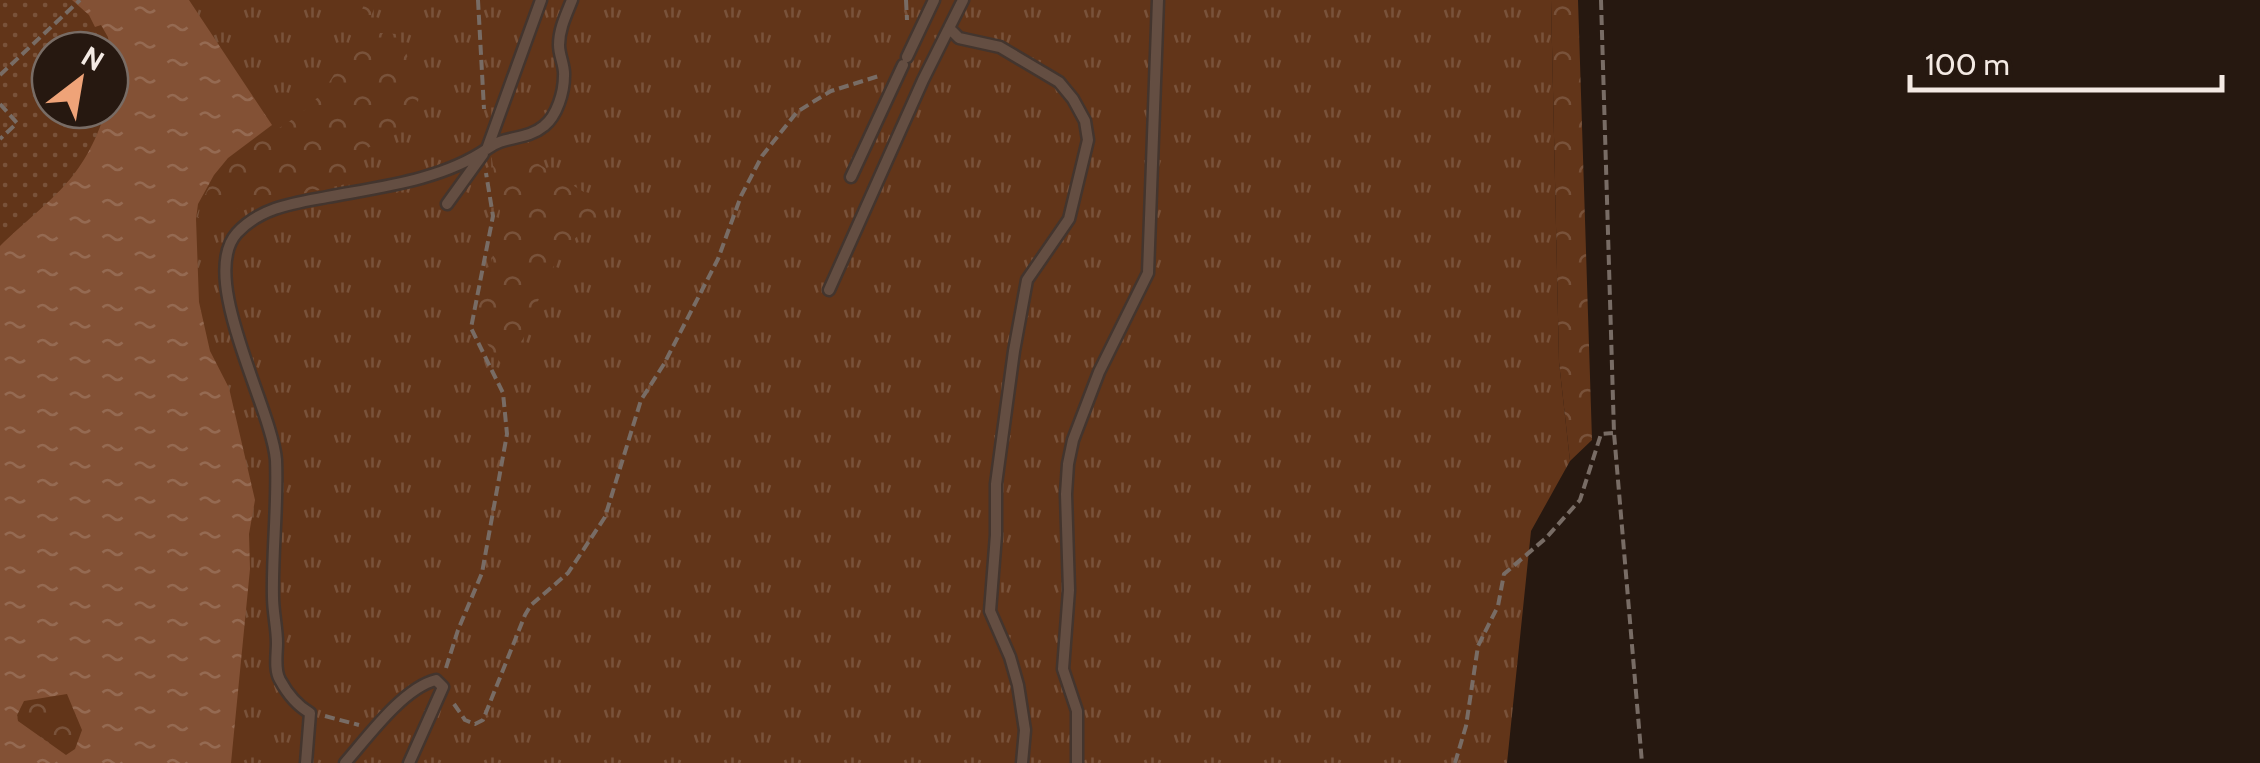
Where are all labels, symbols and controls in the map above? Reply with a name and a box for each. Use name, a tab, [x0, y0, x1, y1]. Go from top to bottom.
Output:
north arrow	[30, 30, 130, 130]
scale bar	[1910, 30, 2222, 92]
text: N	[76, 39, 110, 78]
text: 100 m	[1925, 46, 2010, 83]

